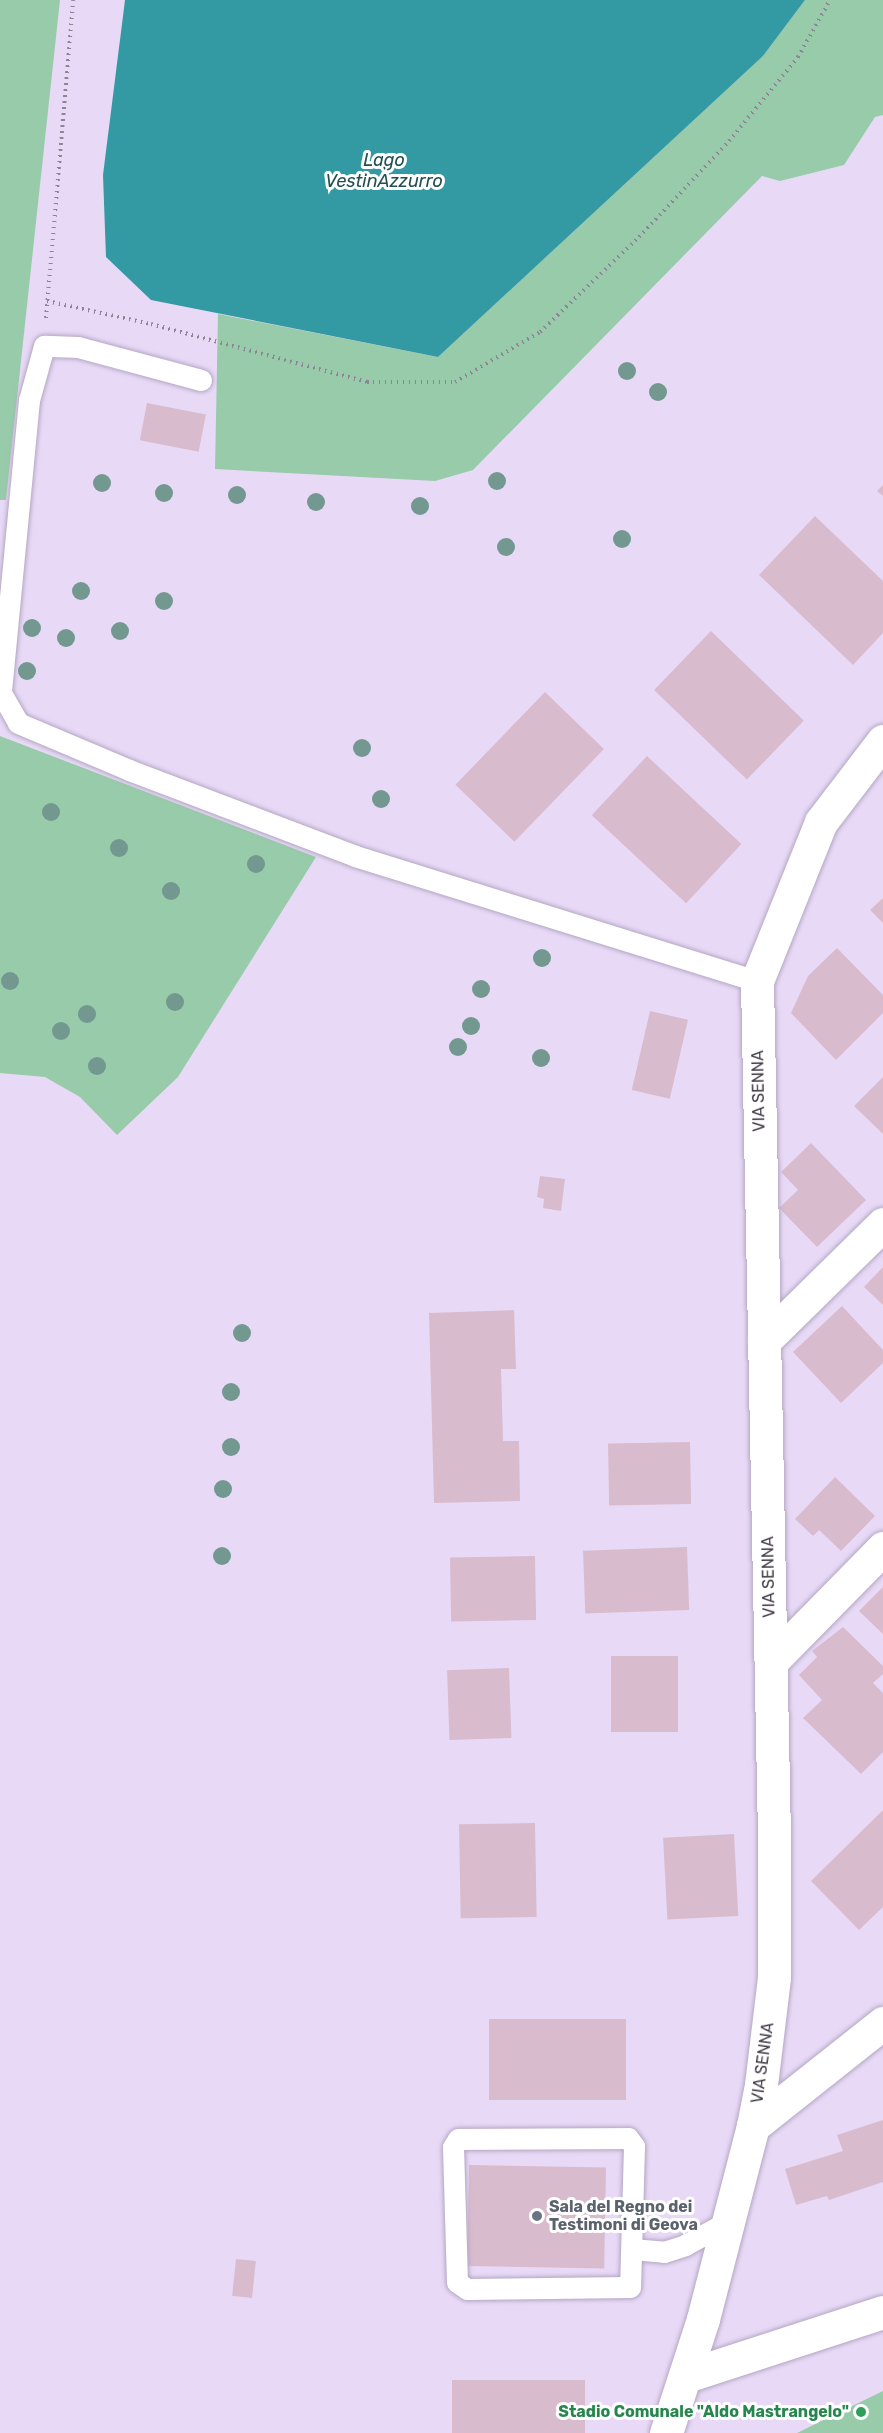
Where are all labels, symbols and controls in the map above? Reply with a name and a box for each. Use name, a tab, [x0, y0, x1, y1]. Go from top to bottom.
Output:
water label: Lago VestinAzzurro	[325, 150, 443, 192]
street label: VIA SENNA	[749, 1050, 769, 1132]
street label: VIA SENNA	[759, 1536, 779, 1618]
street label: VIA SENNA	[748, 2021, 778, 2105]
place label: Sala del Regno dei Testimoni di Geova	[549, 2197, 698, 2235]
marker: Sala del Regno dei Testimoni di Geova	[530, 2209, 544, 2223]
place label: Stadio Comunale "Aldo Mastrangelo"	[558, 2402, 849, 2422]
marker: Stadio Comunale "Aldo Mastrangelo"	[854, 2405, 868, 2419]

